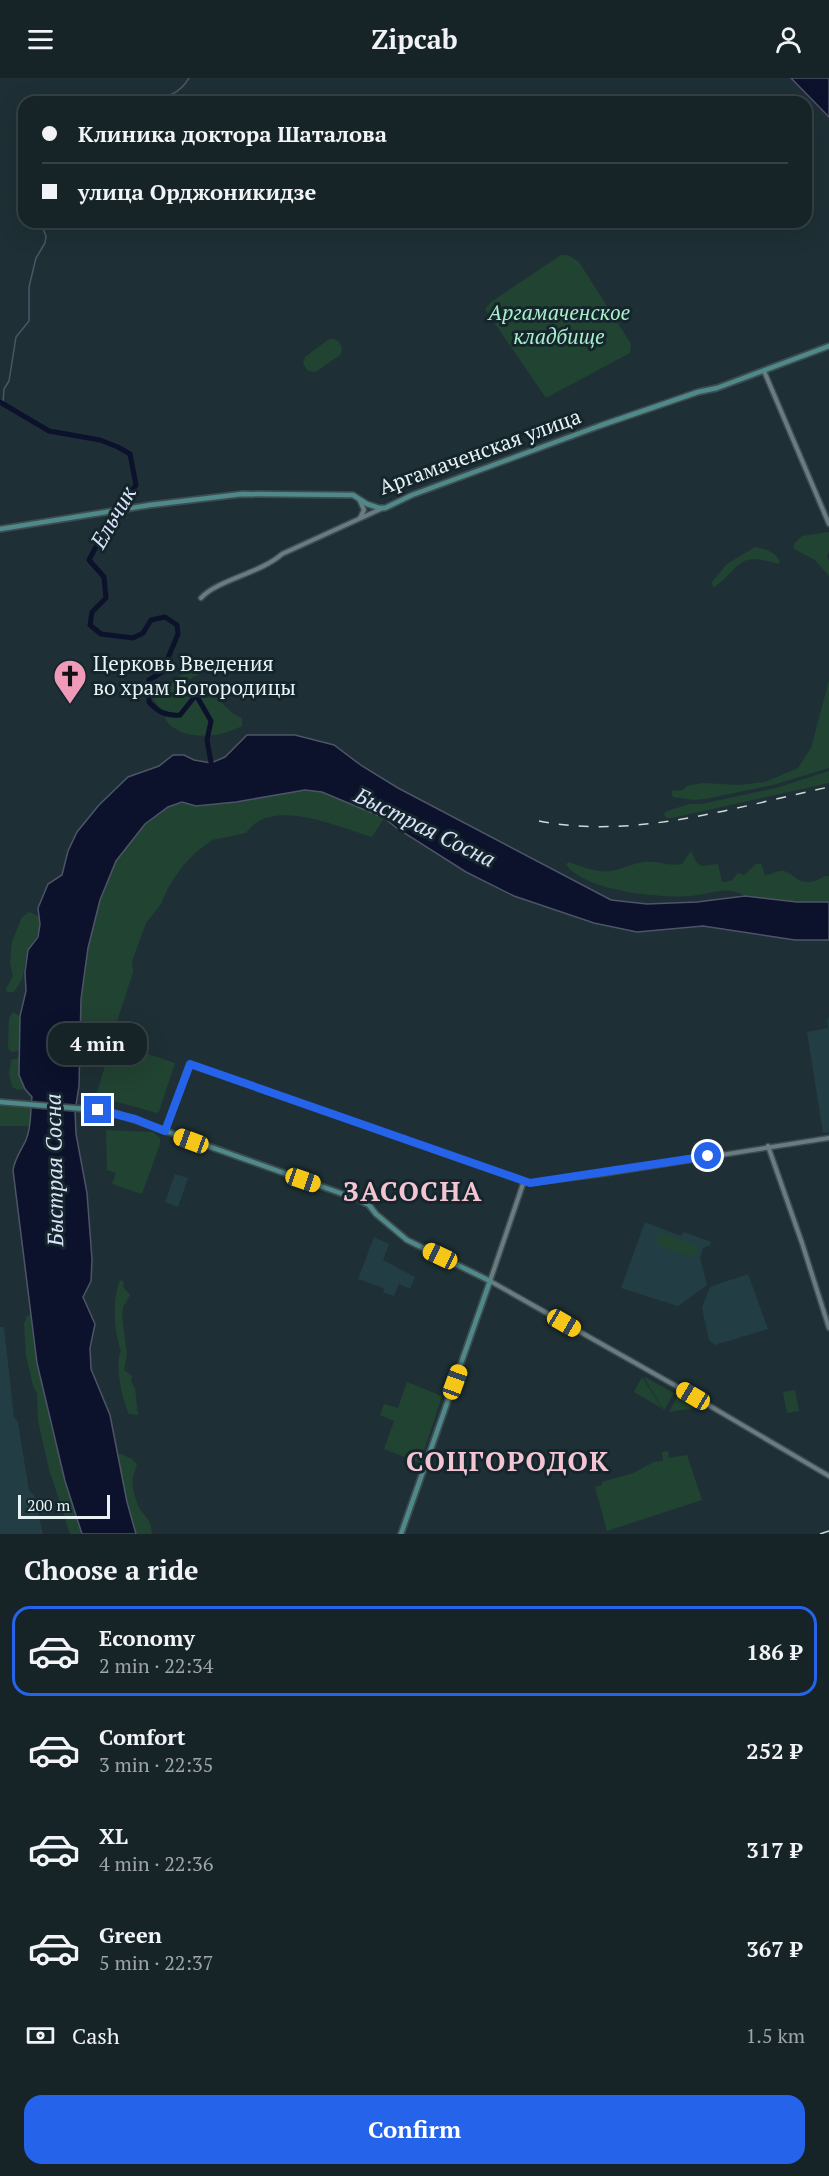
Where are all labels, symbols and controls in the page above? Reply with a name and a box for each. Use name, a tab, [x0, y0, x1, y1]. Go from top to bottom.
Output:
text: Zipcab	[371, 21, 458, 57]
icon: menu	[24, 23, 57, 56]
icon: person	[772, 23, 805, 56]
text: Клиника доктора Шаталова	[78, 119, 387, 148]
text: улица Орджоникидзе	[78, 177, 316, 206]
park label: Аргамаченское кладбище	[486, 298, 631, 350]
street label: Аргамаченская улица	[375, 401, 585, 501]
water label: Ельчик	[83, 480, 142, 554]
place label: Церковь Введения во храм Богородицы	[93, 649, 296, 701]
church icon: Церковь Введения во храм Богородицы	[52, 658, 88, 705]
water label: Быстрая Сосна	[349, 780, 500, 873]
callout: 4 min	[48, 1023, 148, 1065]
text: 4 min	[70, 1030, 125, 1057]
water label: Быстрая Сосна	[38, 1093, 69, 1248]
route end	[84, 1096, 111, 1123]
car	[171, 1126, 211, 1156]
route start	[694, 1142, 721, 1169]
car	[283, 1166, 323, 1194]
district label: ЗАСОСНА	[343, 1173, 483, 1209]
car	[420, 1240, 460, 1272]
car	[544, 1306, 584, 1340]
car	[440, 1362, 470, 1402]
car	[673, 1379, 713, 1413]
district label: СОЦГОРОДОК	[406, 1443, 610, 1479]
scale bar	[18, 1492, 110, 1520]
text: 200 m	[27, 1494, 70, 1516]
text: Choose a ride	[24, 1552, 199, 1588]
text: Economy	[99, 1623, 195, 1652]
icon: car	[27, 1624, 81, 1678]
text: 186 ₽	[746, 1637, 802, 1666]
text: 2 min · 22:34	[99, 1652, 213, 1679]
text: Comfort	[99, 1722, 185, 1751]
icon: car	[27, 1723, 81, 1777]
text: 252 ₽	[746, 1736, 802, 1765]
text: 3 min · 22:35	[99, 1751, 213, 1778]
text: XL	[99, 1821, 128, 1850]
icon: car	[27, 1822, 81, 1876]
text: 317 ₽	[746, 1835, 802, 1864]
text: 4 min · 22:36	[99, 1850, 213, 1877]
text: Green	[99, 1920, 162, 1949]
icon: car	[27, 1921, 81, 1975]
text: 367 ₽	[746, 1934, 802, 1963]
text: 5 min · 22:37	[99, 1949, 213, 1976]
icon: cash	[24, 2019, 57, 2052]
text: Cash	[72, 2021, 120, 2050]
text: 1.5 km	[746, 2022, 805, 2049]
button: Confirm	[24, 2095, 805, 2164]

